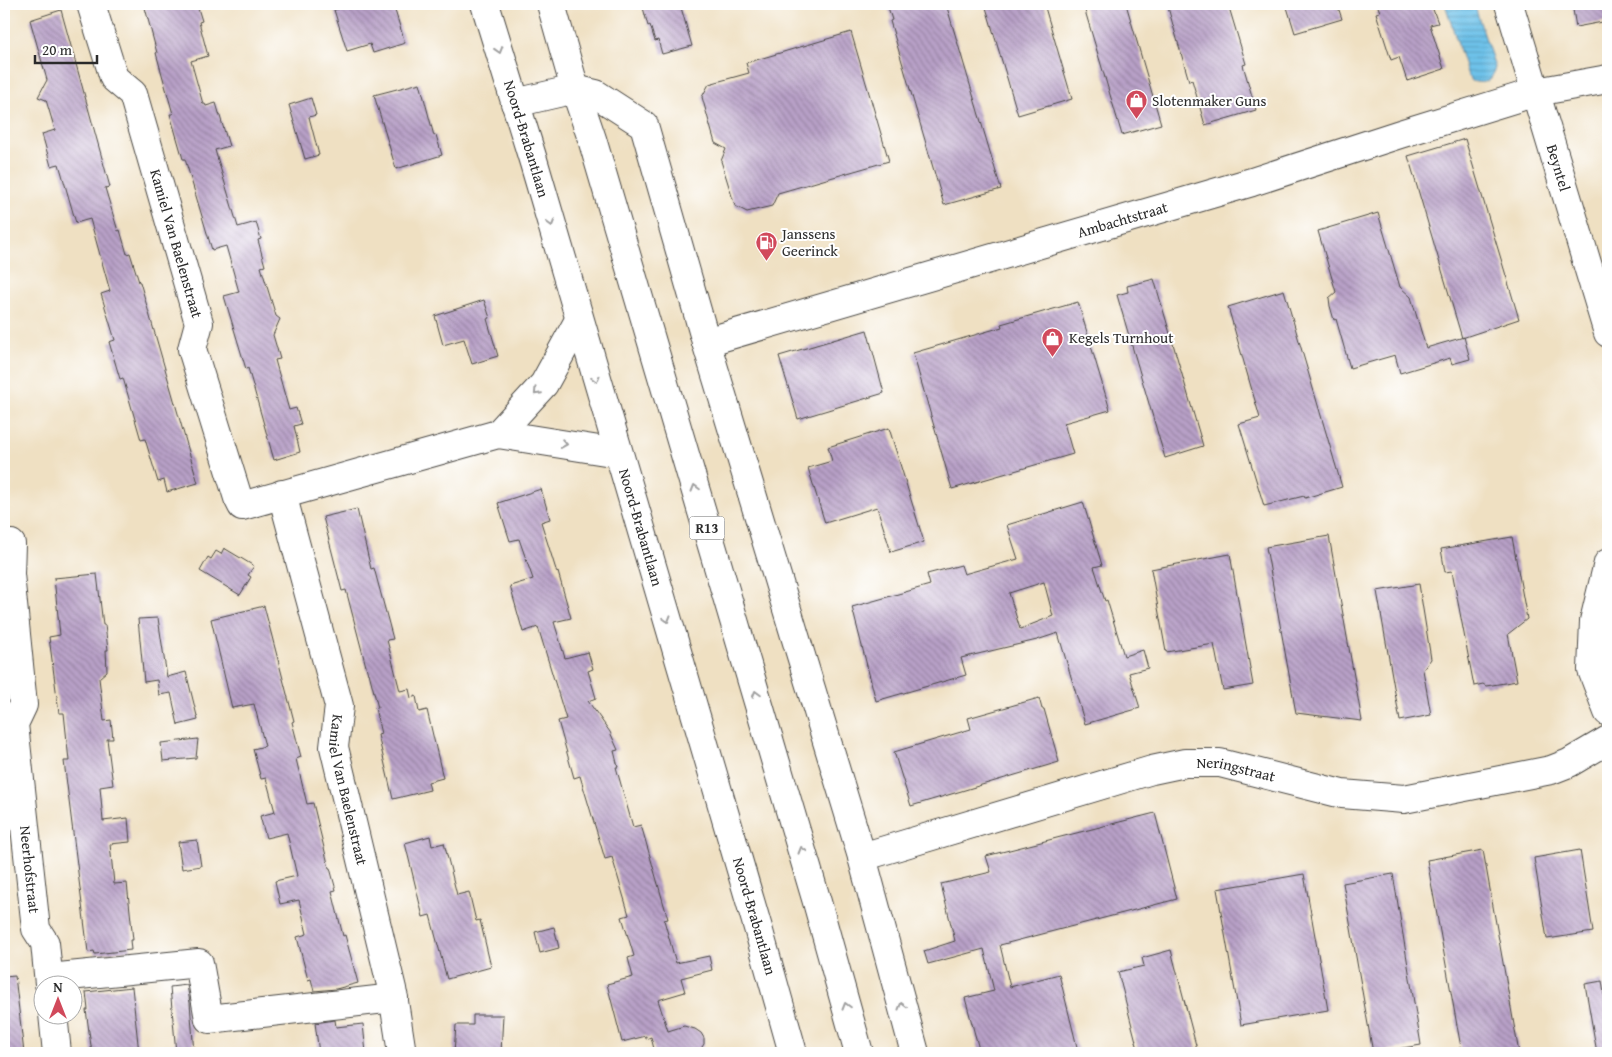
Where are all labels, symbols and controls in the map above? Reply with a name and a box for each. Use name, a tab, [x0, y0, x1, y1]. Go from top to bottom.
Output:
scale bar	[35, 32, 98, 64]
text: 20 m	[42, 39, 73, 60]
one-way arrow	[494, 46, 504, 54]
street label: Noord-Brabantlaan	[499, 77, 555, 200]
shop icon: Slotenmaker Guns	[1124, 89, 1148, 120]
place label: Slotenmaker Guns	[1152, 90, 1267, 111]
street label: Beyntel	[1542, 142, 1576, 194]
street label: Kamiel Van Baelenstraat	[145, 167, 208, 321]
street label: Ambachtstraat	[1075, 196, 1171, 243]
one-way arrow	[545, 218, 555, 226]
place label: Janssens Geerinck	[780, 223, 838, 261]
fuel station icon: Janssens Geerinck	[754, 231, 778, 262]
shop icon: Kegels Turnhout	[1041, 326, 1065, 357]
place label: Kegels Turnhout	[1069, 327, 1174, 348]
one-way arrow	[591, 374, 601, 382]
one-way arrow	[534, 386, 543, 395]
one-way arrow	[559, 439, 568, 449]
street label: Noord-Brabantlaan	[614, 466, 668, 589]
one-way arrow	[691, 484, 701, 492]
road number: R13	[690, 516, 724, 540]
one-way arrow	[661, 614, 671, 622]
one-way arrow	[751, 690, 761, 699]
street label: Kamiel Van Baelenstraat	[324, 713, 373, 868]
street label: Neringstraat	[1197, 752, 1278, 787]
street label: Neerhofstraat	[15, 825, 45, 915]
one-way arrow	[797, 846, 807, 855]
street label: Noord-Brabantlaan	[728, 855, 782, 978]
north arrow	[32, 974, 82, 1024]
text: N	[53, 977, 63, 997]
one-way arrow	[842, 1003, 852, 1011]
one-way arrow	[898, 1003, 908, 1011]

